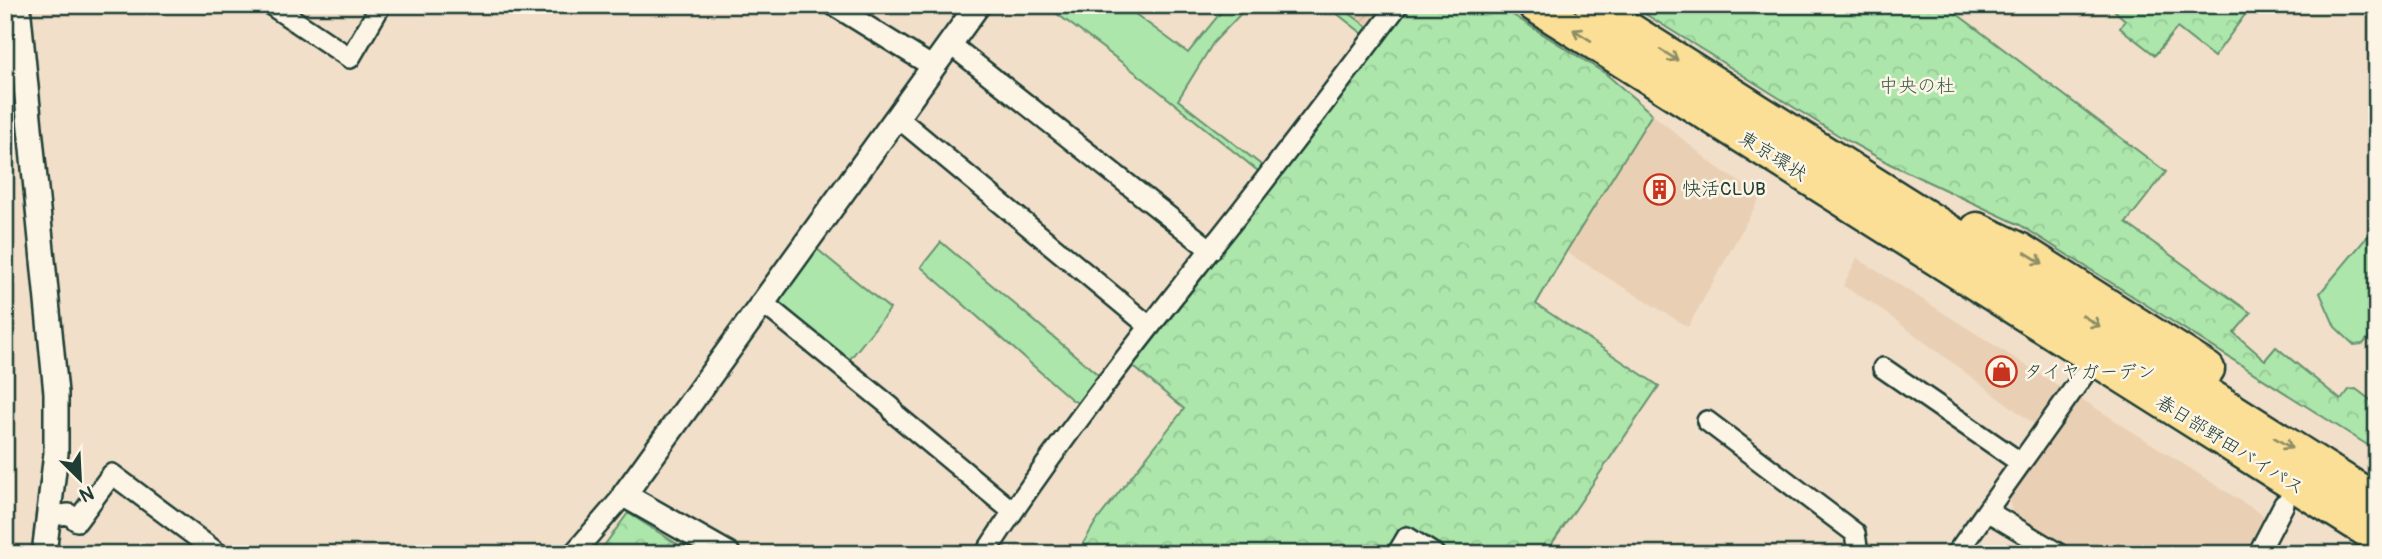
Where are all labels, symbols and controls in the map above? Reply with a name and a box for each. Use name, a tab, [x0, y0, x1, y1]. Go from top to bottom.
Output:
one-way arrow	[1572, 27, 1592, 41]
one-way arrow	[1659, 47, 1678, 62]
park label: 中央の杜	[1879, 74, 1955, 98]
street label: 東京環状	[1734, 126, 1812, 186]
building icon: 快活CLUB	[1642, 172, 1676, 206]
place label: 快活CLUB	[1682, 177, 1766, 201]
one-way arrow	[2023, 252, 2043, 266]
one-way arrow	[2081, 314, 2100, 329]
shop icon: タイヤガーデン	[1984, 355, 2018, 389]
place label: タイヤガーデン	[2024, 360, 2156, 384]
street label: 春日部野田バイパス	[2151, 390, 2309, 500]
one-way arrow	[2273, 436, 2293, 450]
north arrow	[46, 444, 116, 514]
text: N	[76, 480, 97, 507]

